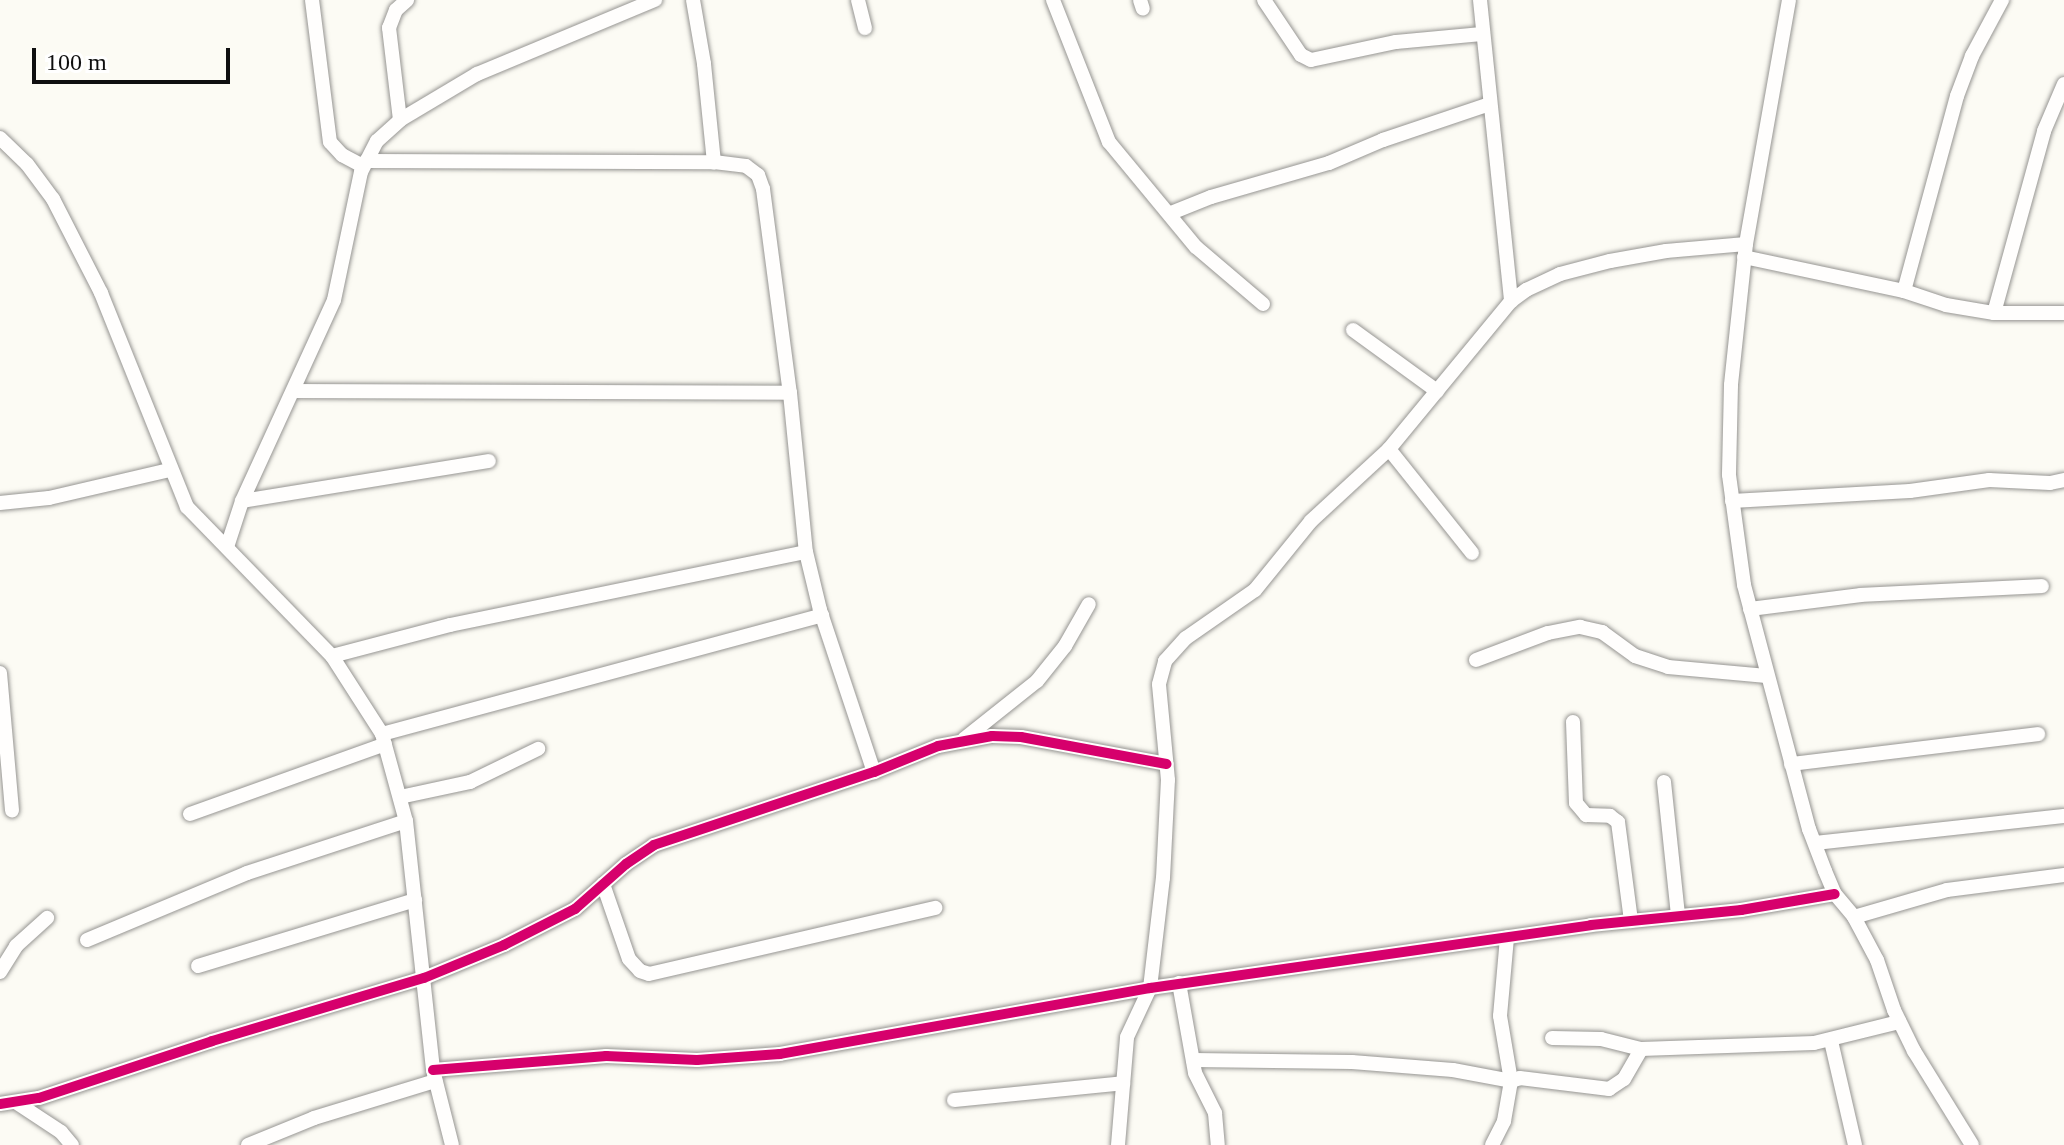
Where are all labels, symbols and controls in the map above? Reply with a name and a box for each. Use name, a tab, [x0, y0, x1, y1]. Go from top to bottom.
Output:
scale bar	[36, 32, 234, 82]
text: 100 m	[46, 49, 107, 75]

